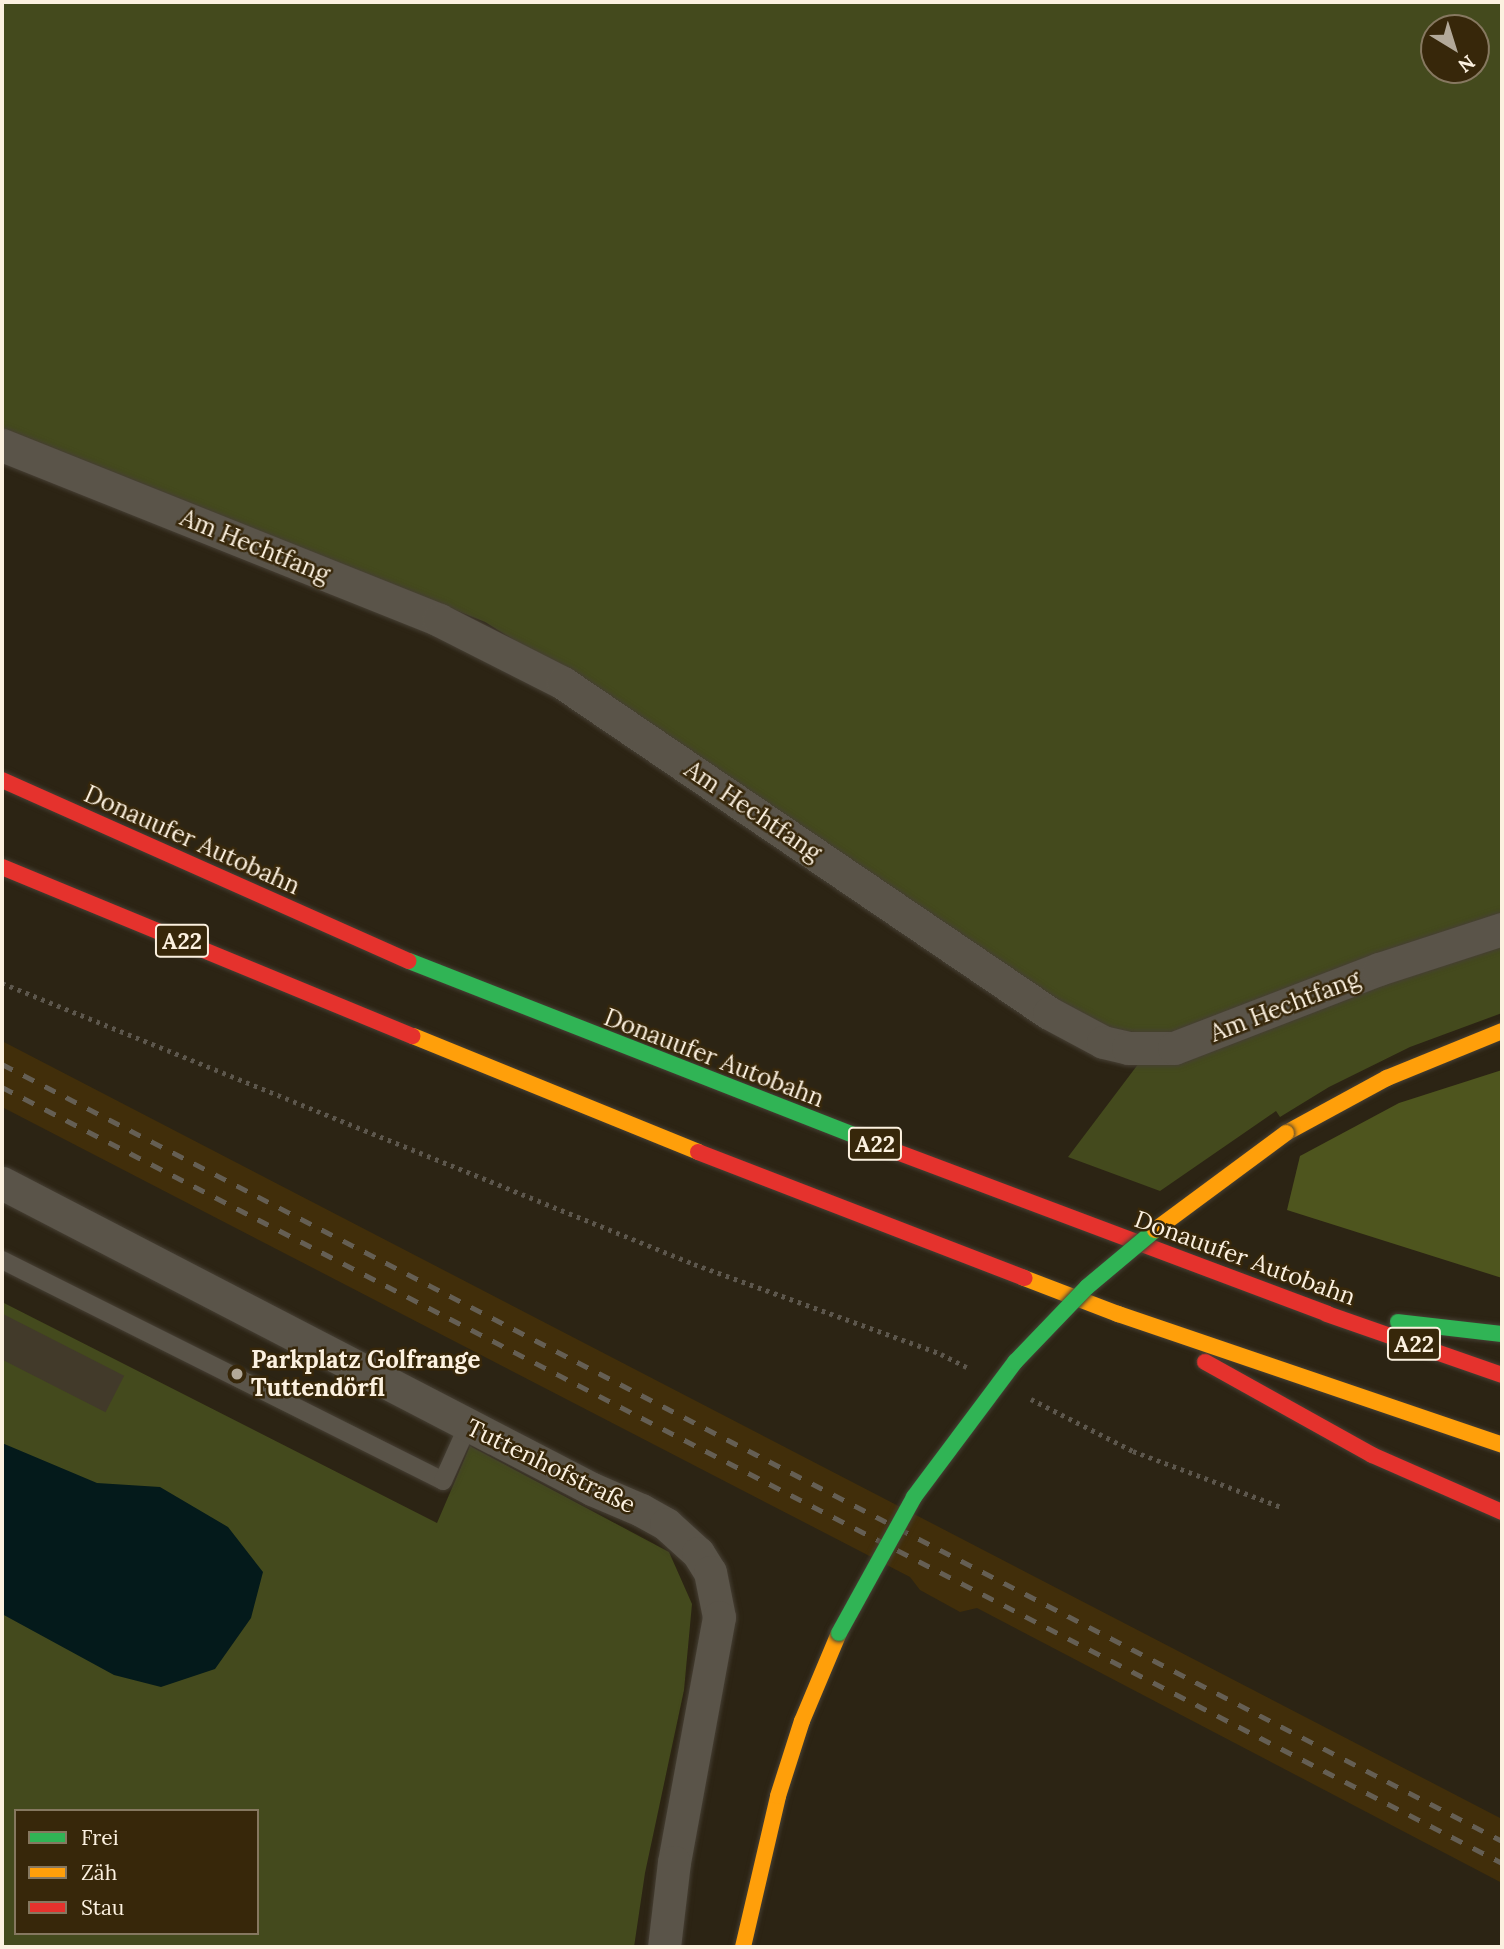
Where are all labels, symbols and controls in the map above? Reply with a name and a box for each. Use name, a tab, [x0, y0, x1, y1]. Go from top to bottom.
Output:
north arrow	[1420, 14, 1490, 84]
text: N	[1454, 50, 1480, 78]
street label: Am Hechtfang	[176, 503, 334, 589]
street label: Am Hechtfang	[679, 755, 827, 867]
street label: Donauufer Autobahn	[80, 779, 304, 901]
road number: A22	[154, 922, 210, 960]
street label: Am Hechtfang	[1206, 964, 1364, 1048]
street label: Donauufer Autobahn	[600, 1003, 828, 1113]
road number: A22	[847, 1124, 903, 1163]
street label: Donauufer Autobahn	[1131, 1205, 1359, 1311]
road number: A22	[1386, 1324, 1442, 1364]
place label: Parkplatz Golfrange Tuttendörfl	[251, 1346, 480, 1402]
marker: Parkplatz Golfrange Tuttendörfl	[229, 1366, 245, 1382]
street label: Tuttenhofstraße	[462, 1413, 640, 1519]
legend	[14, 1809, 259, 1935]
text: Frei	[81, 1824, 119, 1851]
text: Zäh	[81, 1859, 117, 1886]
text: Stau	[81, 1894, 124, 1921]

